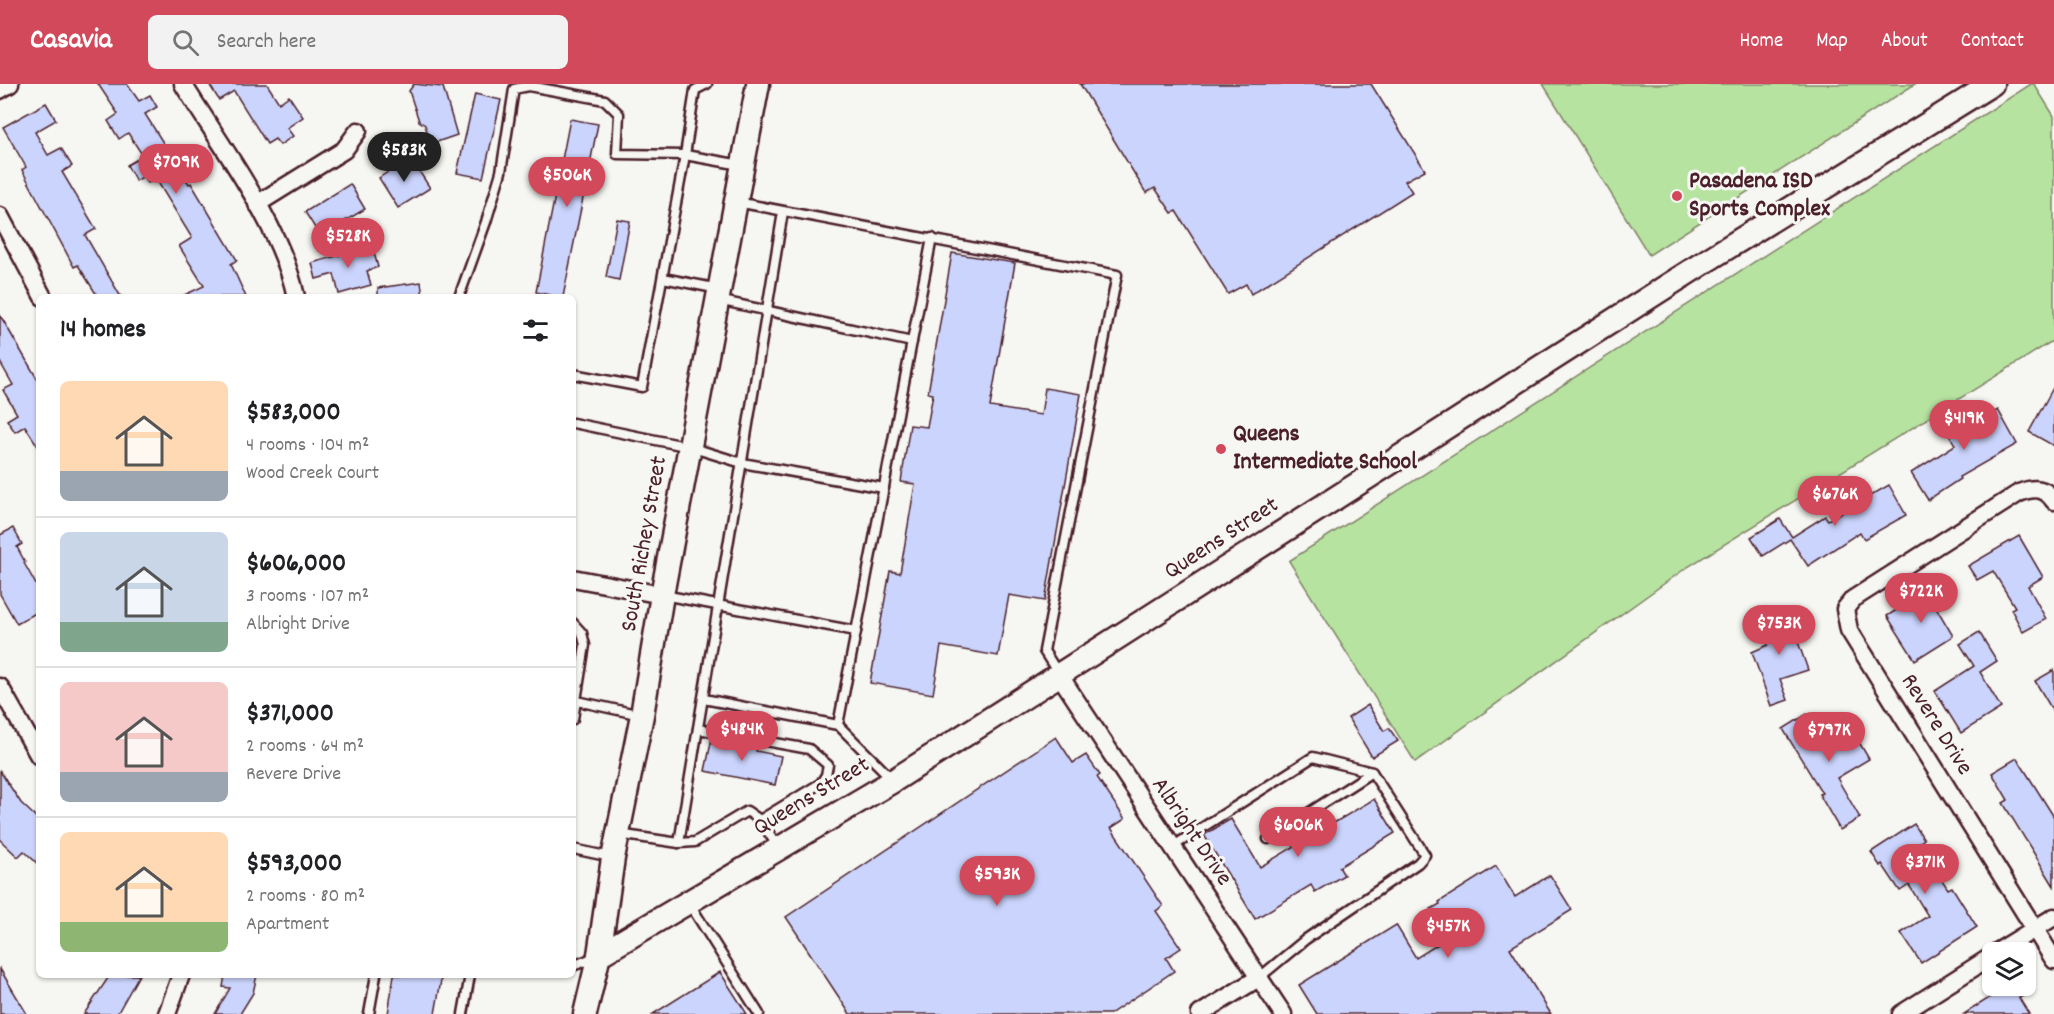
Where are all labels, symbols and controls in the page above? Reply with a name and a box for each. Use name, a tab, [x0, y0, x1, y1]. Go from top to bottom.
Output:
search box	[148, 15, 568, 69]
text: Casavia	[30, 22, 112, 62]
icon: search	[169, 26, 202, 59]
text: Search here	[217, 27, 316, 58]
text: Home	[1739, 27, 1783, 57]
text: Map	[1816, 27, 1848, 57]
text: About	[1881, 27, 1928, 57]
text: Contact	[1961, 27, 2024, 57]
pin: $583K	[362, 132, 446, 183]
text: $583K	[381, 137, 427, 165]
pin: $709K	[134, 144, 218, 195]
text: $709K	[152, 149, 200, 177]
pin: $506K	[525, 157, 609, 208]
text: $506K	[542, 162, 592, 190]
place label: Pasadena ISD Sports Complex	[1689, 165, 1830, 227]
marker: Pasadena ISD Sports Complex	[1670, 189, 1684, 203]
pin: $528K	[306, 218, 390, 269]
text: $528K	[325, 223, 371, 251]
text: 14 homes	[60, 312, 146, 349]
icon: filters	[519, 314, 552, 347]
text: $583,000	[246, 395, 341, 432]
pin: $419K	[1922, 400, 2006, 451]
icon: home	[108, 405, 180, 477]
text: $419K	[1943, 405, 1985, 433]
place label: Queens Intermediate School	[1233, 418, 1417, 480]
text: 4 rooms · 104 m²	[246, 432, 369, 460]
marker: Queens Intermediate School	[1214, 442, 1228, 456]
street label: South Richey Street	[613, 453, 677, 634]
text: Wood Creek Court	[246, 460, 379, 488]
pin: $676K	[1793, 476, 1877, 527]
text: $676K	[1812, 481, 1858, 509]
street label: Queens Street	[1158, 489, 1286, 589]
text: $606,000	[246, 546, 346, 583]
icon: home	[108, 556, 180, 628]
pin: $722K	[1879, 573, 1963, 624]
text: $722K	[1899, 578, 1943, 606]
text: 3 rooms · 107 m²	[246, 583, 369, 611]
pin: $753K	[1737, 605, 1821, 656]
text: $753K	[1756, 610, 1802, 638]
text: Albright Drive	[246, 611, 350, 639]
street label: Revere Drive	[1891, 668, 1981, 782]
text: $371,000	[246, 696, 334, 733]
icon: home	[108, 706, 180, 778]
pin: $484K	[700, 711, 784, 762]
pin: $797K	[1787, 712, 1871, 763]
text: $484K	[720, 716, 764, 744]
text: $797K	[1807, 717, 1851, 745]
text: 2 rooms · 64 m²	[246, 733, 364, 761]
street label: Queens Street	[747, 749, 877, 845]
text: Revere Drive	[246, 761, 341, 789]
street label: Albright Drive	[1142, 771, 1240, 893]
pin: $606K	[1256, 807, 1340, 858]
text: $606K	[1273, 812, 1323, 840]
pin: $371K	[1883, 844, 1967, 895]
text: $593,000	[246, 846, 342, 883]
text: $371K	[1905, 849, 1945, 877]
icon: home	[108, 856, 180, 928]
pin: $593K	[955, 856, 1039, 907]
text: $593K	[974, 861, 1020, 889]
text: 2 rooms · 80 m²	[246, 883, 365, 911]
pin: $457K	[1406, 908, 1490, 959]
text: Apartment	[246, 911, 329, 939]
text: $457K	[1426, 913, 1470, 941]
map controls	[1982, 942, 2036, 996]
button: layers	[1982, 942, 2036, 996]

